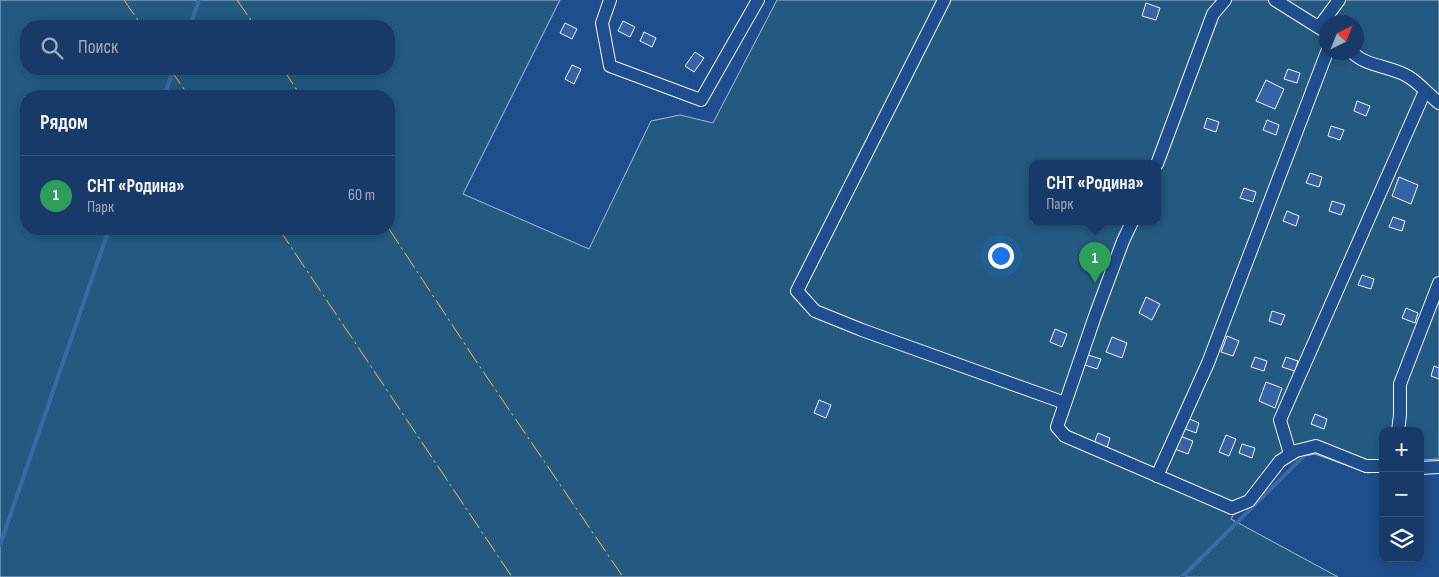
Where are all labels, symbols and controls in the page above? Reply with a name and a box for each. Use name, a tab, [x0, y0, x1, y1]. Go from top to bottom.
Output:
north arrow	[1319, 15, 1364, 60]
search box	[20, 20, 395, 75]
icon: search	[38, 34, 66, 62]
text: Поиск	[78, 36, 118, 59]
text: Рядом	[40, 110, 88, 135]
popup	[1029, 160, 1161, 225]
text: СНТ «Родина»	[1046, 172, 1144, 195]
text: СНТ «Родина»	[87, 175, 185, 198]
text: 1	[53, 186, 59, 205]
text: 60 m	[348, 186, 375, 205]
text: Парк	[1046, 195, 1073, 214]
text: Парк	[87, 198, 114, 217]
pin: 1	[1079, 242, 1111, 283]
your location	[988, 243, 1014, 269]
map controls	[1379, 427, 1424, 562]
button: +	[1379, 427, 1424, 472]
button: −	[1379, 472, 1424, 517]
button: layers	[1379, 517, 1424, 562]

